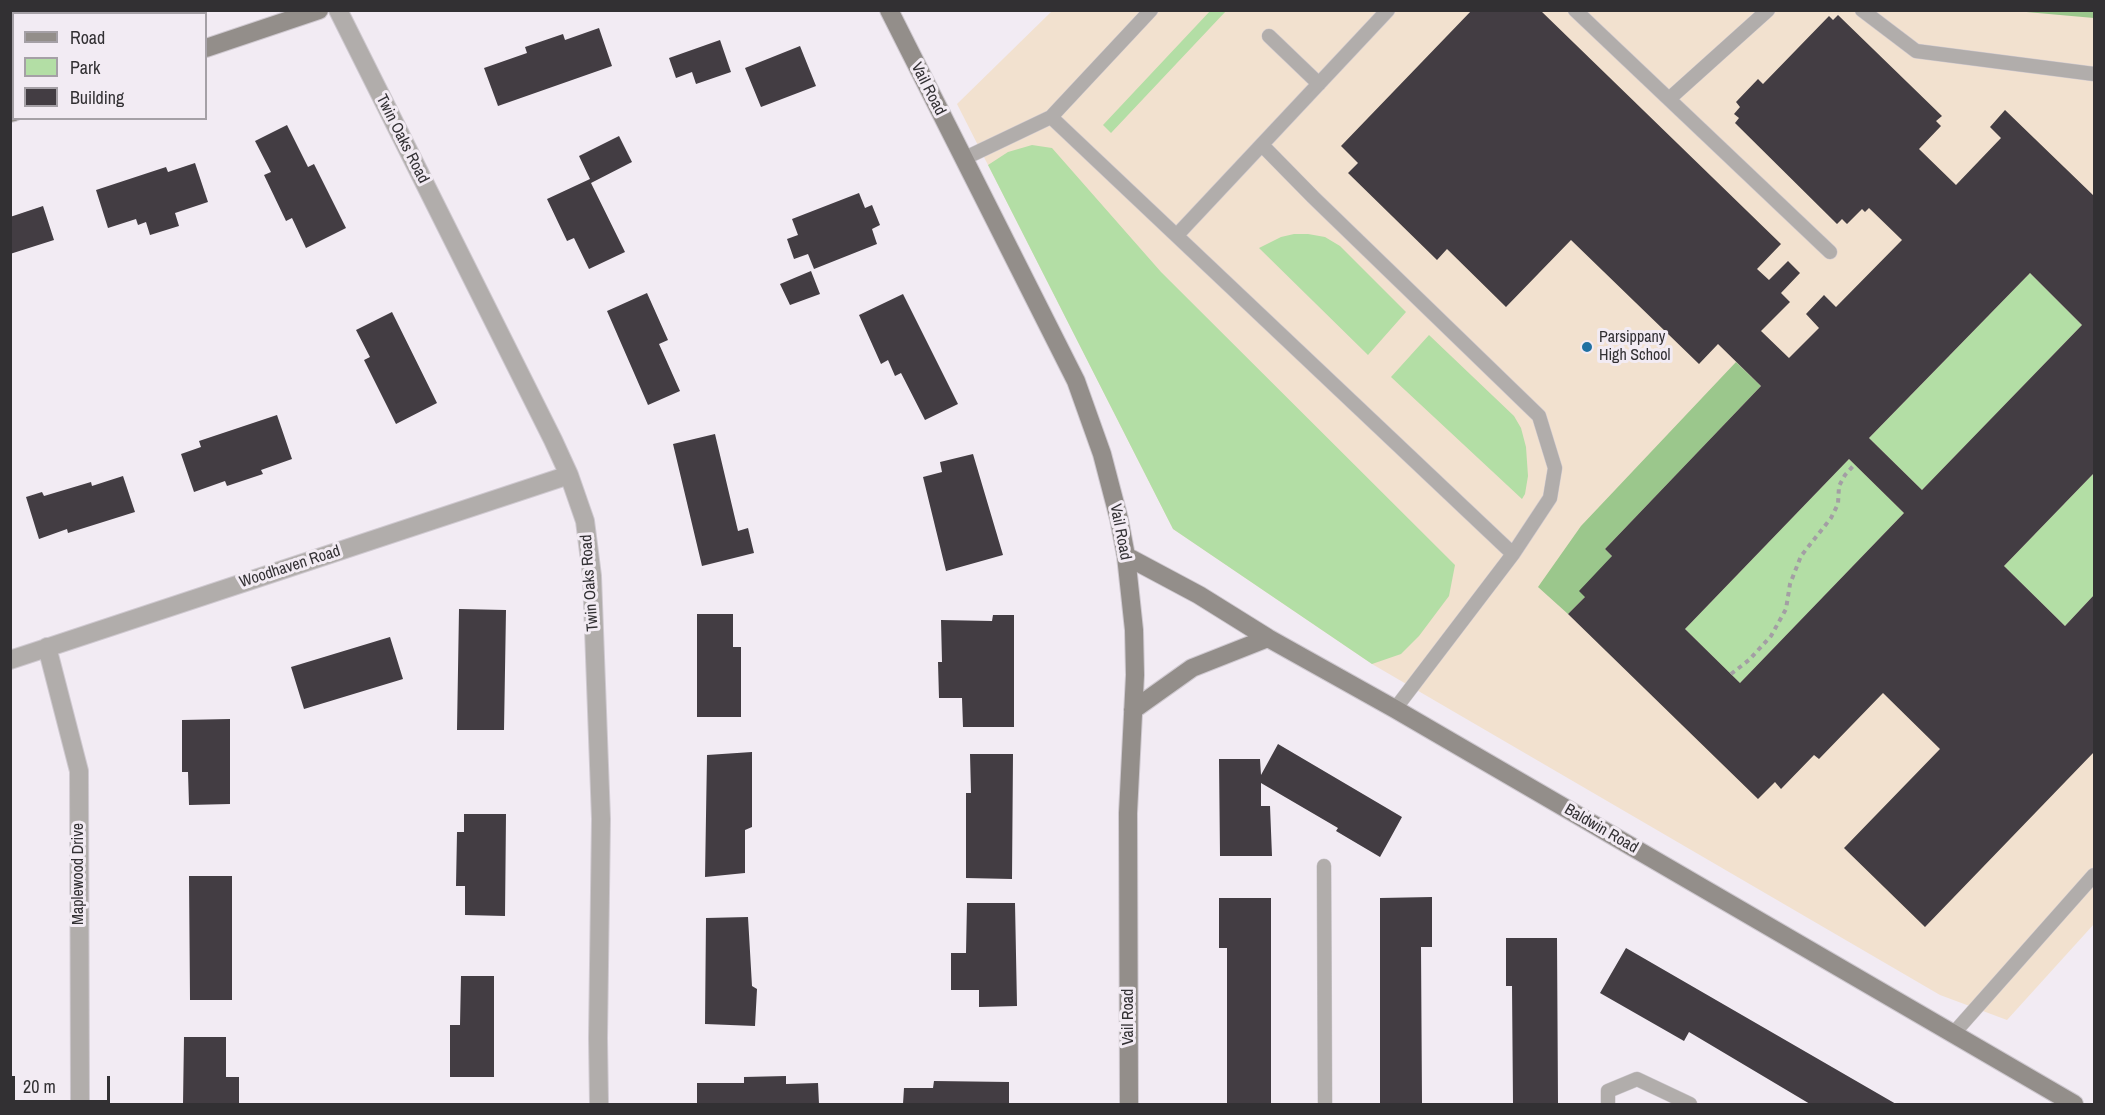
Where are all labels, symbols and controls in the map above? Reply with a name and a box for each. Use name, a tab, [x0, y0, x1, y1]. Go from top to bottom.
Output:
legend	[12, 12, 207, 120]
text: Road	[70, 25, 105, 50]
text: Park	[70, 55, 100, 80]
street label: Vail Road	[907, 59, 949, 119]
text: Building	[70, 85, 124, 110]
street label: Twin Oaks Road	[371, 91, 433, 187]
place label: Parsippany High School	[1599, 328, 1670, 366]
marker: Parsippany High School	[1580, 340, 1594, 354]
street label: Vail Road	[1105, 502, 1135, 562]
street label: Twin Oaks Road	[577, 534, 603, 632]
street label: Woodhaven Road	[237, 542, 343, 592]
street label: Baldwin Road	[1561, 800, 1641, 858]
street label: Maplewood Drive	[69, 823, 89, 925]
street label: Vail Road	[1119, 989, 1139, 1045]
scale bar	[15, 1064, 112, 1102]
text: 20 m	[23, 1074, 56, 1099]

